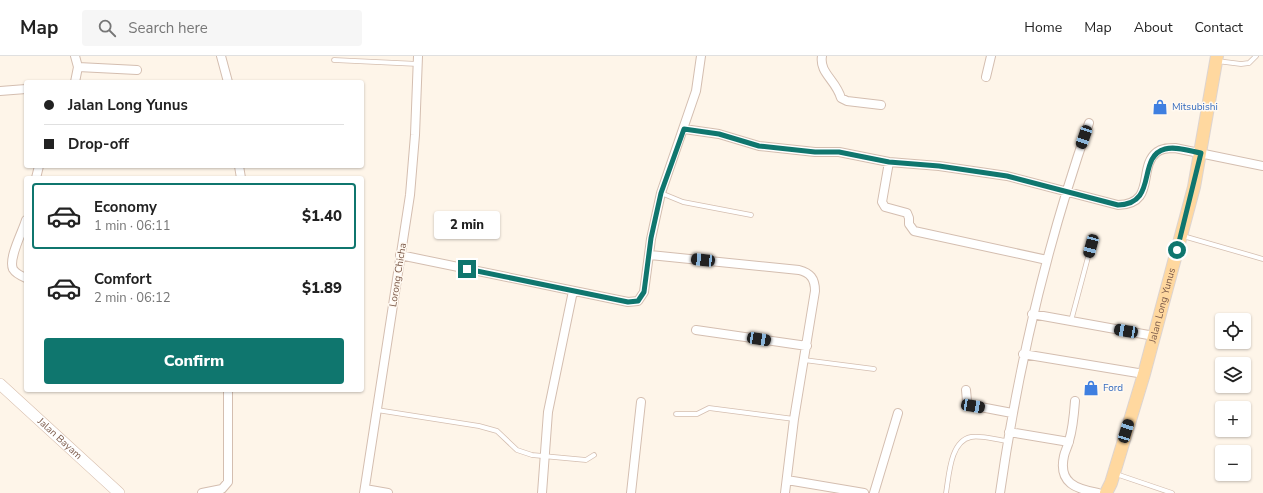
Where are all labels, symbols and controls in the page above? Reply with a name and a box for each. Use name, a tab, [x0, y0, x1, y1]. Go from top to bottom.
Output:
search box	[82, 10, 362, 46]
text: Map	[20, 15, 58, 41]
icon: search	[96, 17, 118, 39]
text: Search here	[128, 18, 208, 38]
text: Home	[1024, 18, 1062, 37]
text: Map	[1084, 18, 1112, 37]
text: About	[1134, 18, 1173, 37]
text: Contact	[1195, 18, 1243, 37]
text: Jalan Long Yunus	[68, 95, 188, 115]
shop icon: Mitsubishi	[1151, 98, 1169, 116]
place label: Mitsubishi	[1172, 100, 1218, 114]
car	[1074, 124, 1094, 150]
text: Drop-off	[68, 134, 129, 154]
text: Economy	[94, 197, 157, 217]
icon: car	[46, 198, 82, 234]
text: $1.40	[302, 206, 342, 226]
callout: 2 min	[434, 211, 500, 239]
text: 2 min	[450, 216, 484, 234]
text: 1 min · 06:11	[94, 217, 170, 235]
car	[1082, 233, 1100, 259]
route start	[1168, 241, 1186, 259]
street label: Lorong Chicha	[386, 242, 410, 308]
car	[690, 253, 716, 267]
route end	[458, 260, 476, 278]
street label: Jalan Long Yunus	[1145, 266, 1179, 346]
text: Comfort	[94, 269, 151, 289]
icon: car	[46, 270, 82, 306]
text: $1.89	[302, 278, 342, 298]
text: 2 min · 06:12	[94, 289, 170, 307]
map controls	[1215, 313, 1251, 481]
button: locate	[1215, 313, 1251, 349]
car	[1113, 323, 1139, 339]
car	[746, 331, 772, 347]
button: Confirm	[44, 338, 344, 384]
button: layers	[1215, 357, 1251, 393]
shop icon: Ford	[1082, 379, 1100, 397]
place label: Ford	[1103, 381, 1123, 395]
car	[960, 398, 986, 414]
button: +	[1215, 401, 1251, 437]
street label: Jalan Bayam	[34, 414, 85, 463]
car	[1117, 418, 1135, 444]
button: −	[1215, 445, 1251, 481]

